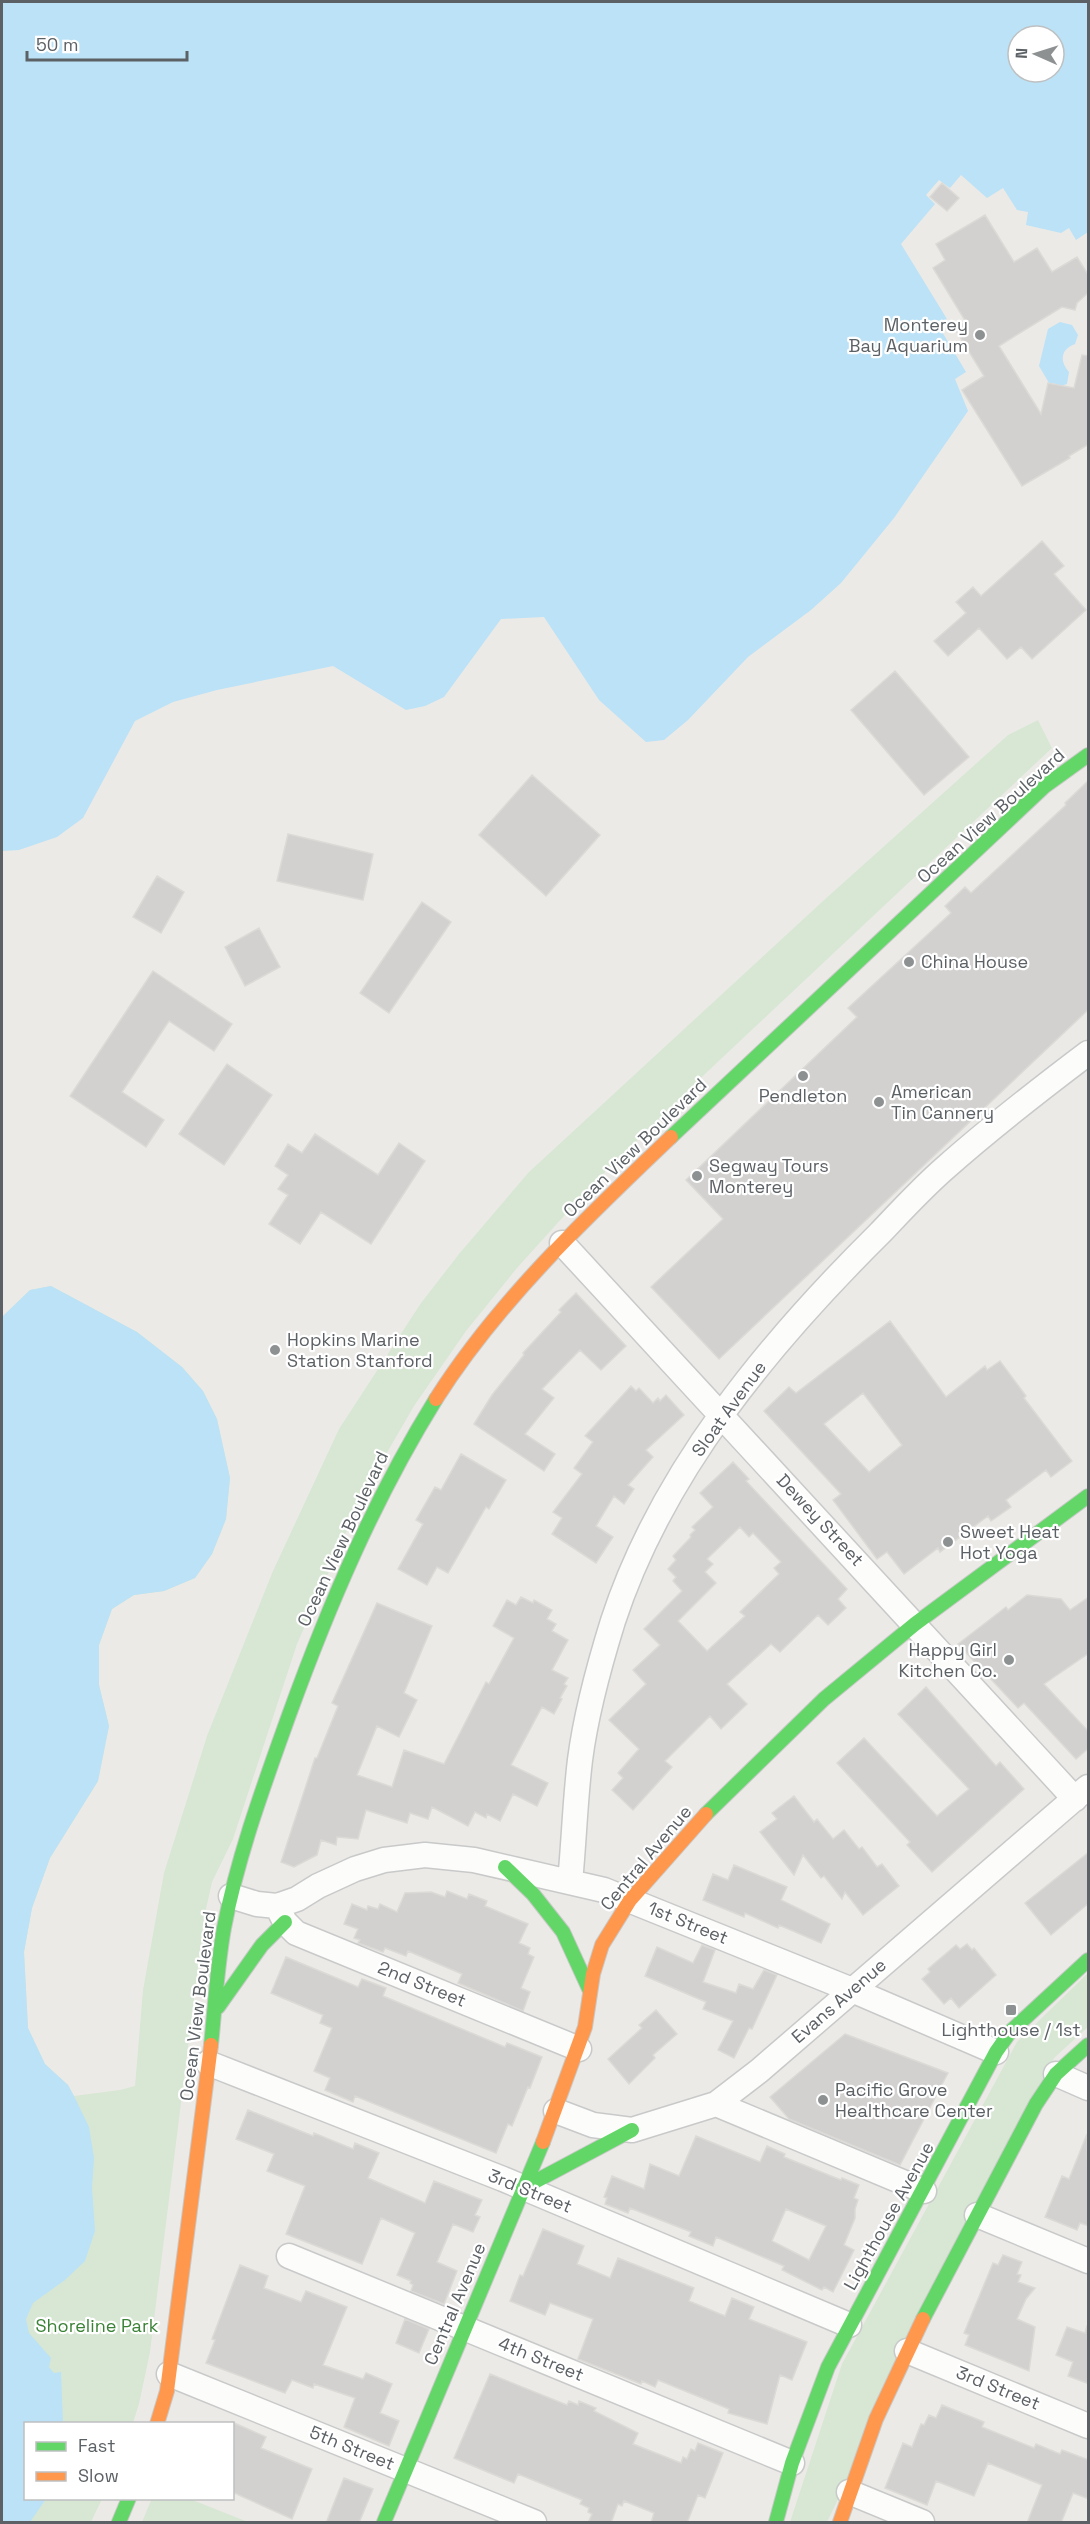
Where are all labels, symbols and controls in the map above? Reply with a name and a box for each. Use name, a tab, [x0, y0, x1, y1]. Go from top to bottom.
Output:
scale bar	[27, 24, 188, 62]
north arrow	[1006, 24, 1066, 84]
text: 50 m	[36, 33, 78, 56]
text: N	[1011, 47, 1032, 59]
place label: Monterey Bay Aquarium	[849, 313, 968, 357]
marker: Monterey Bay Aquarium	[973, 328, 987, 342]
street label: Ocean View Boulevard	[912, 743, 1069, 888]
place label: China House	[921, 950, 1028, 973]
marker: China House	[902, 955, 916, 969]
marker: Pendleton	[796, 1069, 810, 1083]
street label: Ocean View Boulevard	[558, 1073, 711, 1222]
place label: American Tin Cannery	[891, 1080, 994, 1124]
place label: Pendleton	[759, 1084, 847, 1107]
marker: American Tin Cannery	[872, 1095, 886, 1109]
place label: Segway Tours Monterey	[709, 1154, 829, 1198]
marker: Segway Tours Monterey	[690, 1169, 704, 1183]
place label: Hopkins Marine Station Stanford	[287, 1328, 433, 1372]
marker: Hopkins Marine Station Stanford	[268, 1343, 282, 1357]
street label: Sloat Avenue	[686, 1356, 771, 1461]
street label: Ocean View Boulevard	[292, 1447, 393, 1630]
street label: Dewey Street	[772, 1469, 869, 1571]
place label: Sweet Heat Hot Yoga	[960, 1520, 1060, 1564]
marker: Sweet Heat Hot Yoga	[941, 1535, 955, 1549]
place label: Happy Girl Kitchen Co.	[898, 1638, 997, 1682]
marker: Happy Girl Kitchen Co.	[1002, 1653, 1016, 1667]
street label: Central Avenue	[595, 1800, 696, 1915]
street label: 1st Street	[645, 1896, 732, 1949]
street label: Ocean View Boulevard	[174, 1910, 221, 2102]
street label: Evans Avenue	[786, 1953, 891, 2048]
street label: 2nd Street	[375, 1955, 470, 2012]
marker: Lighthouse / 1st	[1004, 2003, 1018, 2017]
place label: Lighthouse / 1st	[941, 2018, 1081, 2041]
place label: Pacific Grove Healthcare Center	[835, 2078, 993, 2122]
marker: Pacific Grove Healthcare Center	[816, 2093, 830, 2107]
street label: Lighthouse Avenue	[838, 2138, 939, 2294]
street label: 3rd Street	[485, 2163, 576, 2218]
street label: Central Avenue	[418, 2239, 491, 2368]
park label: Shoreline Park	[36, 2314, 159, 2337]
street label: 4th Street	[495, 2331, 587, 2386]
street label: 3rd Street	[953, 2360, 1044, 2415]
street label: 5th Street	[306, 2420, 398, 2475]
legend	[24, 2422, 234, 2500]
text: Fast	[78, 2434, 115, 2457]
text: Slow	[78, 2464, 119, 2487]

